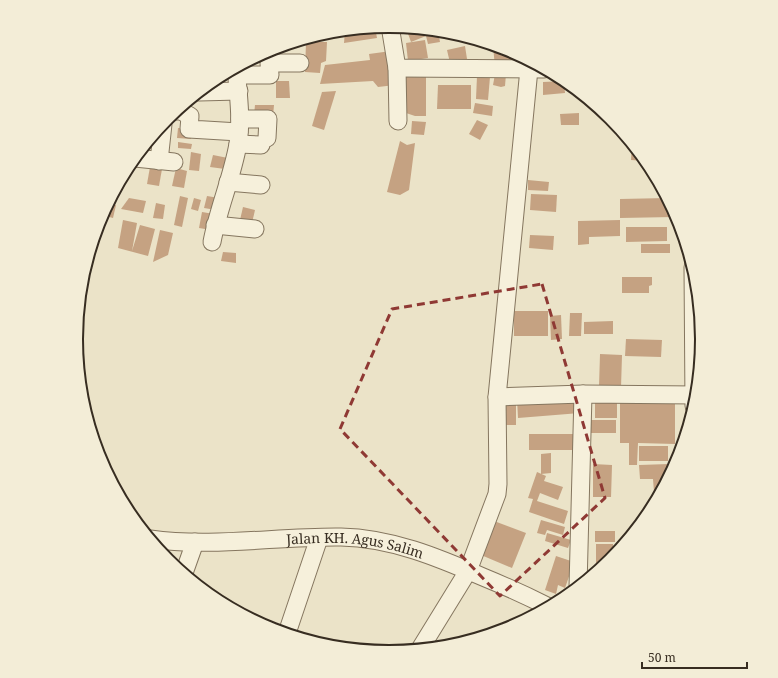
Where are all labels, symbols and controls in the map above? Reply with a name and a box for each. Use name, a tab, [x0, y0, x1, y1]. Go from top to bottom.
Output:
street label: Jalan KH. Agus Salim	[285, 527, 426, 562]
scale bar	[642, 644, 747, 670]
text: 50 m	[648, 649, 676, 666]

